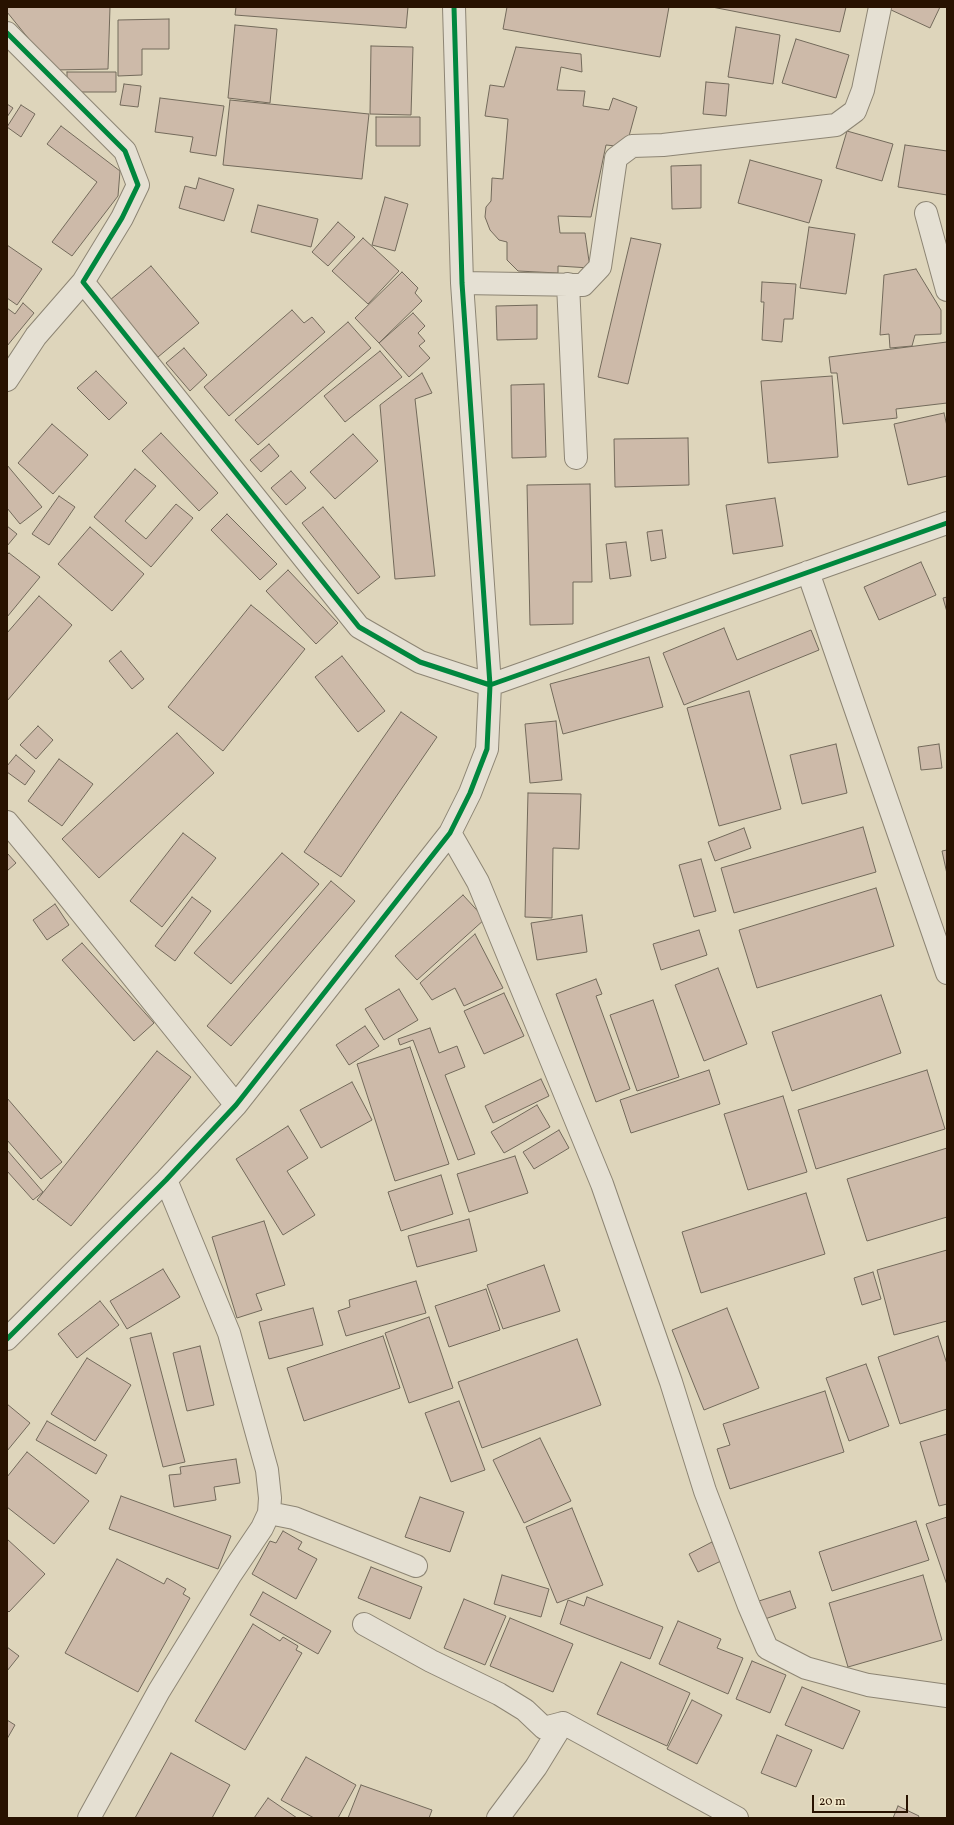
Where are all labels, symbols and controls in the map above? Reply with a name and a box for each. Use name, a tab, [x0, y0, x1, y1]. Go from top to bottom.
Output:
scale bar	[814, 1787, 910, 1813]
text: 20 m	[819, 1794, 846, 1810]

